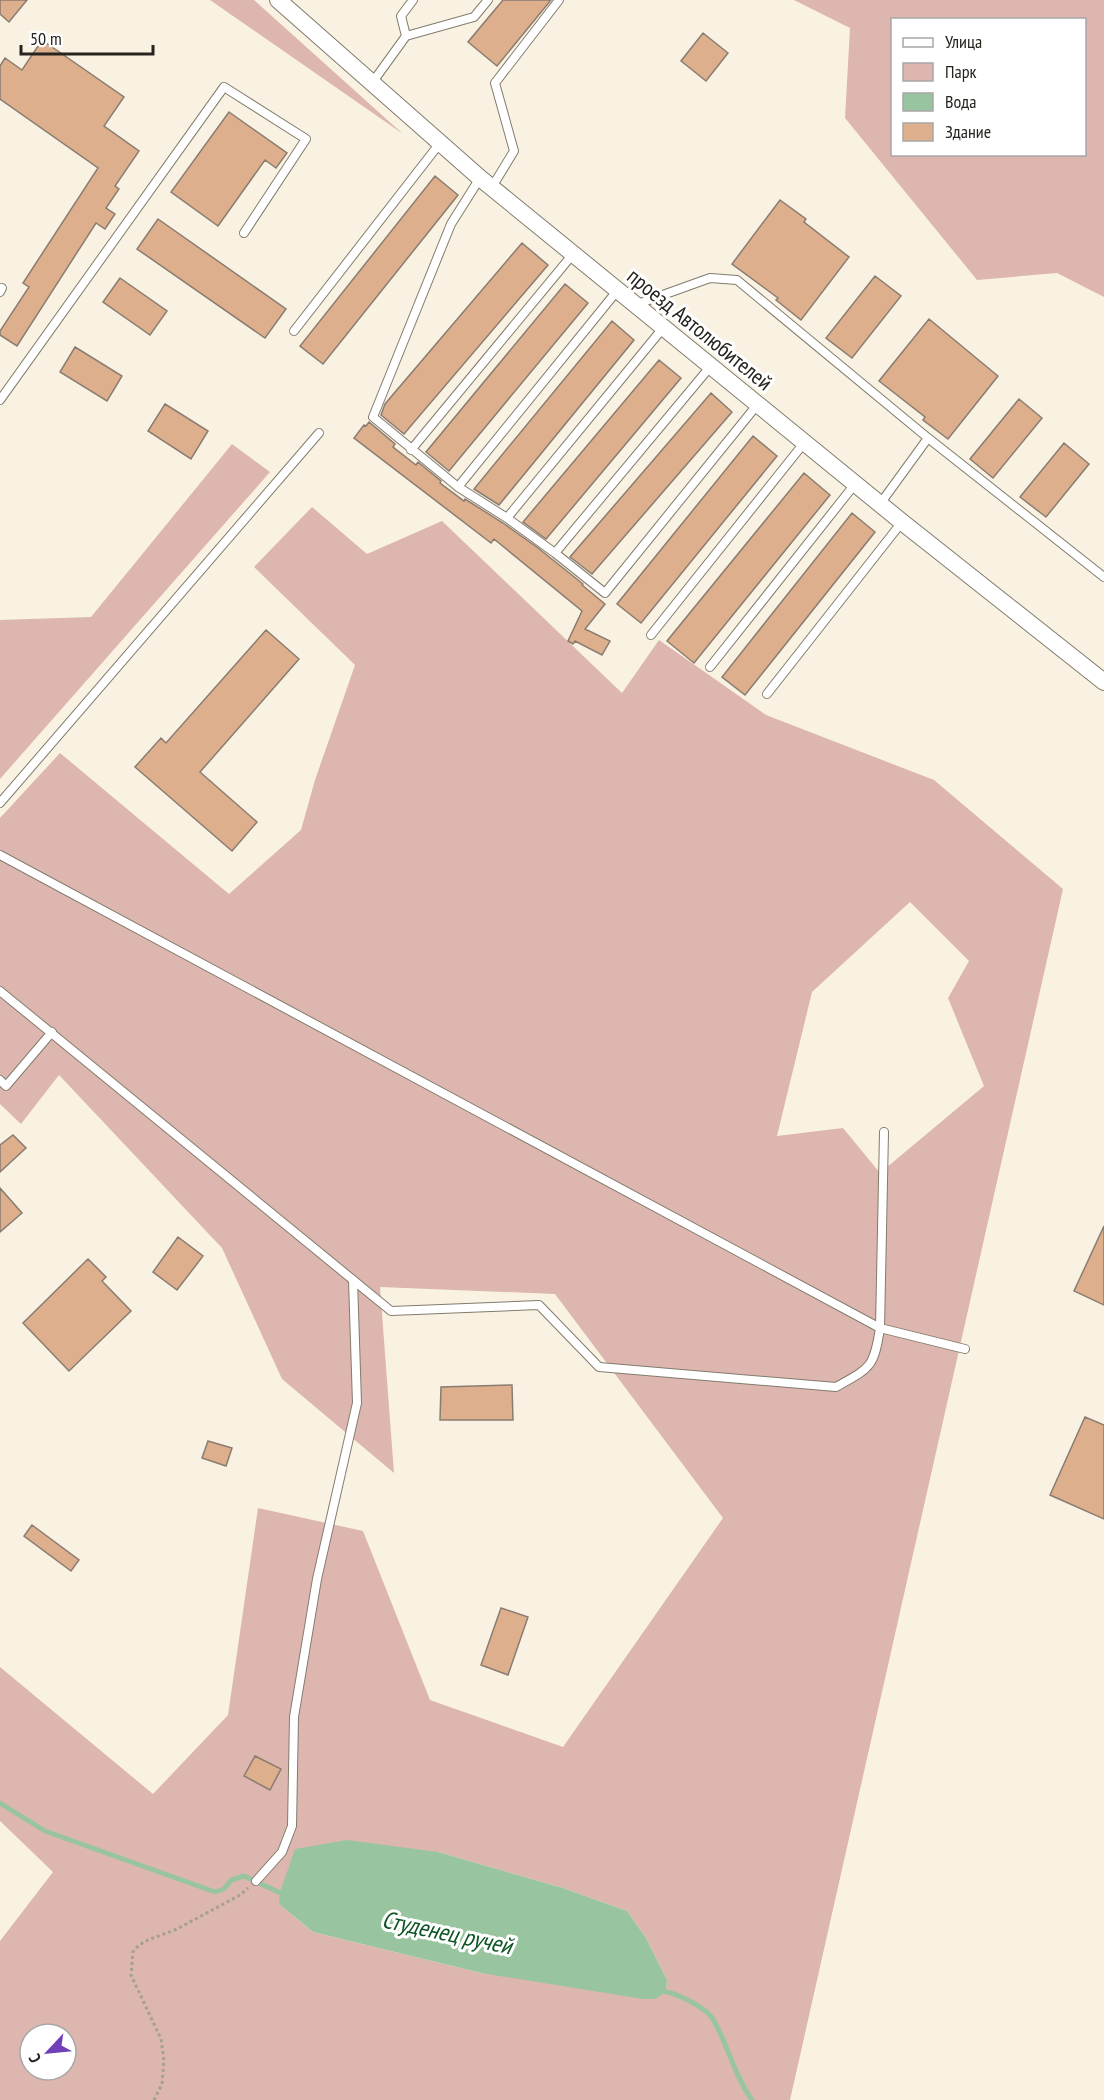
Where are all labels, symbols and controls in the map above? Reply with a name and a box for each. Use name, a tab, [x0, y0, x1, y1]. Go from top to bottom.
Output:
scale bar	[21, 18, 153, 56]
legend	[891, 18, 1086, 156]
text: 50 m	[30, 27, 62, 50]
text: Улица	[945, 30, 982, 53]
text: Парк	[945, 60, 976, 83]
text: Вода	[945, 90, 976, 113]
text: Здание	[945, 120, 991, 143]
street label: проезд Автолюбителей	[622, 262, 778, 396]
water label: Студенец ручей	[379, 1904, 517, 1962]
north arrow	[18, 2022, 78, 2082]
text: С	[24, 2050, 45, 2066]

